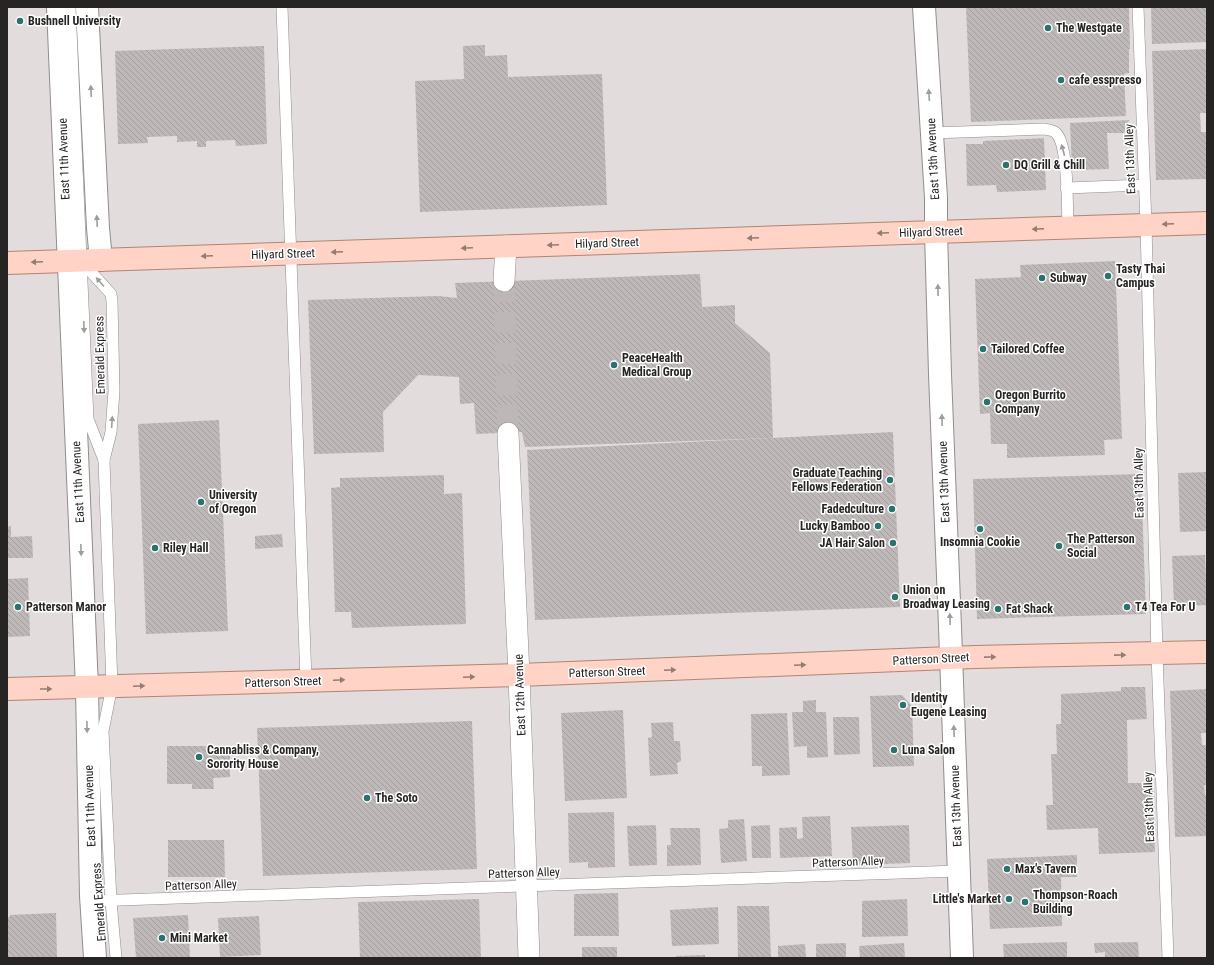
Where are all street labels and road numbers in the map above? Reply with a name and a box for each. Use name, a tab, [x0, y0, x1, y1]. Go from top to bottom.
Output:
street label: East 11th Avenue	[56, 117, 72, 200]
street label: East 13th Avenue	[924, 117, 942, 200]
street label: East 13th Alley	[1122, 124, 1138, 194]
street label: Hilyard Street	[899, 224, 964, 240]
street label: Hilyard Street	[575, 235, 640, 251]
street label: Hilyard Street	[251, 246, 316, 262]
street label: Emerald Express	[92, 316, 108, 394]
street label: East 11th Avenue	[69, 440, 87, 523]
street label: East 13th Avenue	[936, 440, 952, 523]
street label: East 13th Alley	[1131, 448, 1147, 518]
street label: Patterson Street	[892, 650, 970, 668]
street label: East 12th Avenue	[512, 653, 528, 736]
street label: Patterson Street	[568, 664, 646, 680]
street label: Patterson Street	[244, 674, 322, 690]
street label: East 11th Avenue	[82, 764, 98, 847]
street label: East 13th Avenue	[948, 764, 964, 847]
street label: East 13th Alley	[1141, 772, 1157, 842]
street label: Patterson Alley	[812, 854, 884, 870]
street label: Emerald Express	[89, 862, 109, 942]
street label: Patterson Alley	[488, 865, 560, 881]
street label: Patterson Alley	[165, 877, 237, 893]

